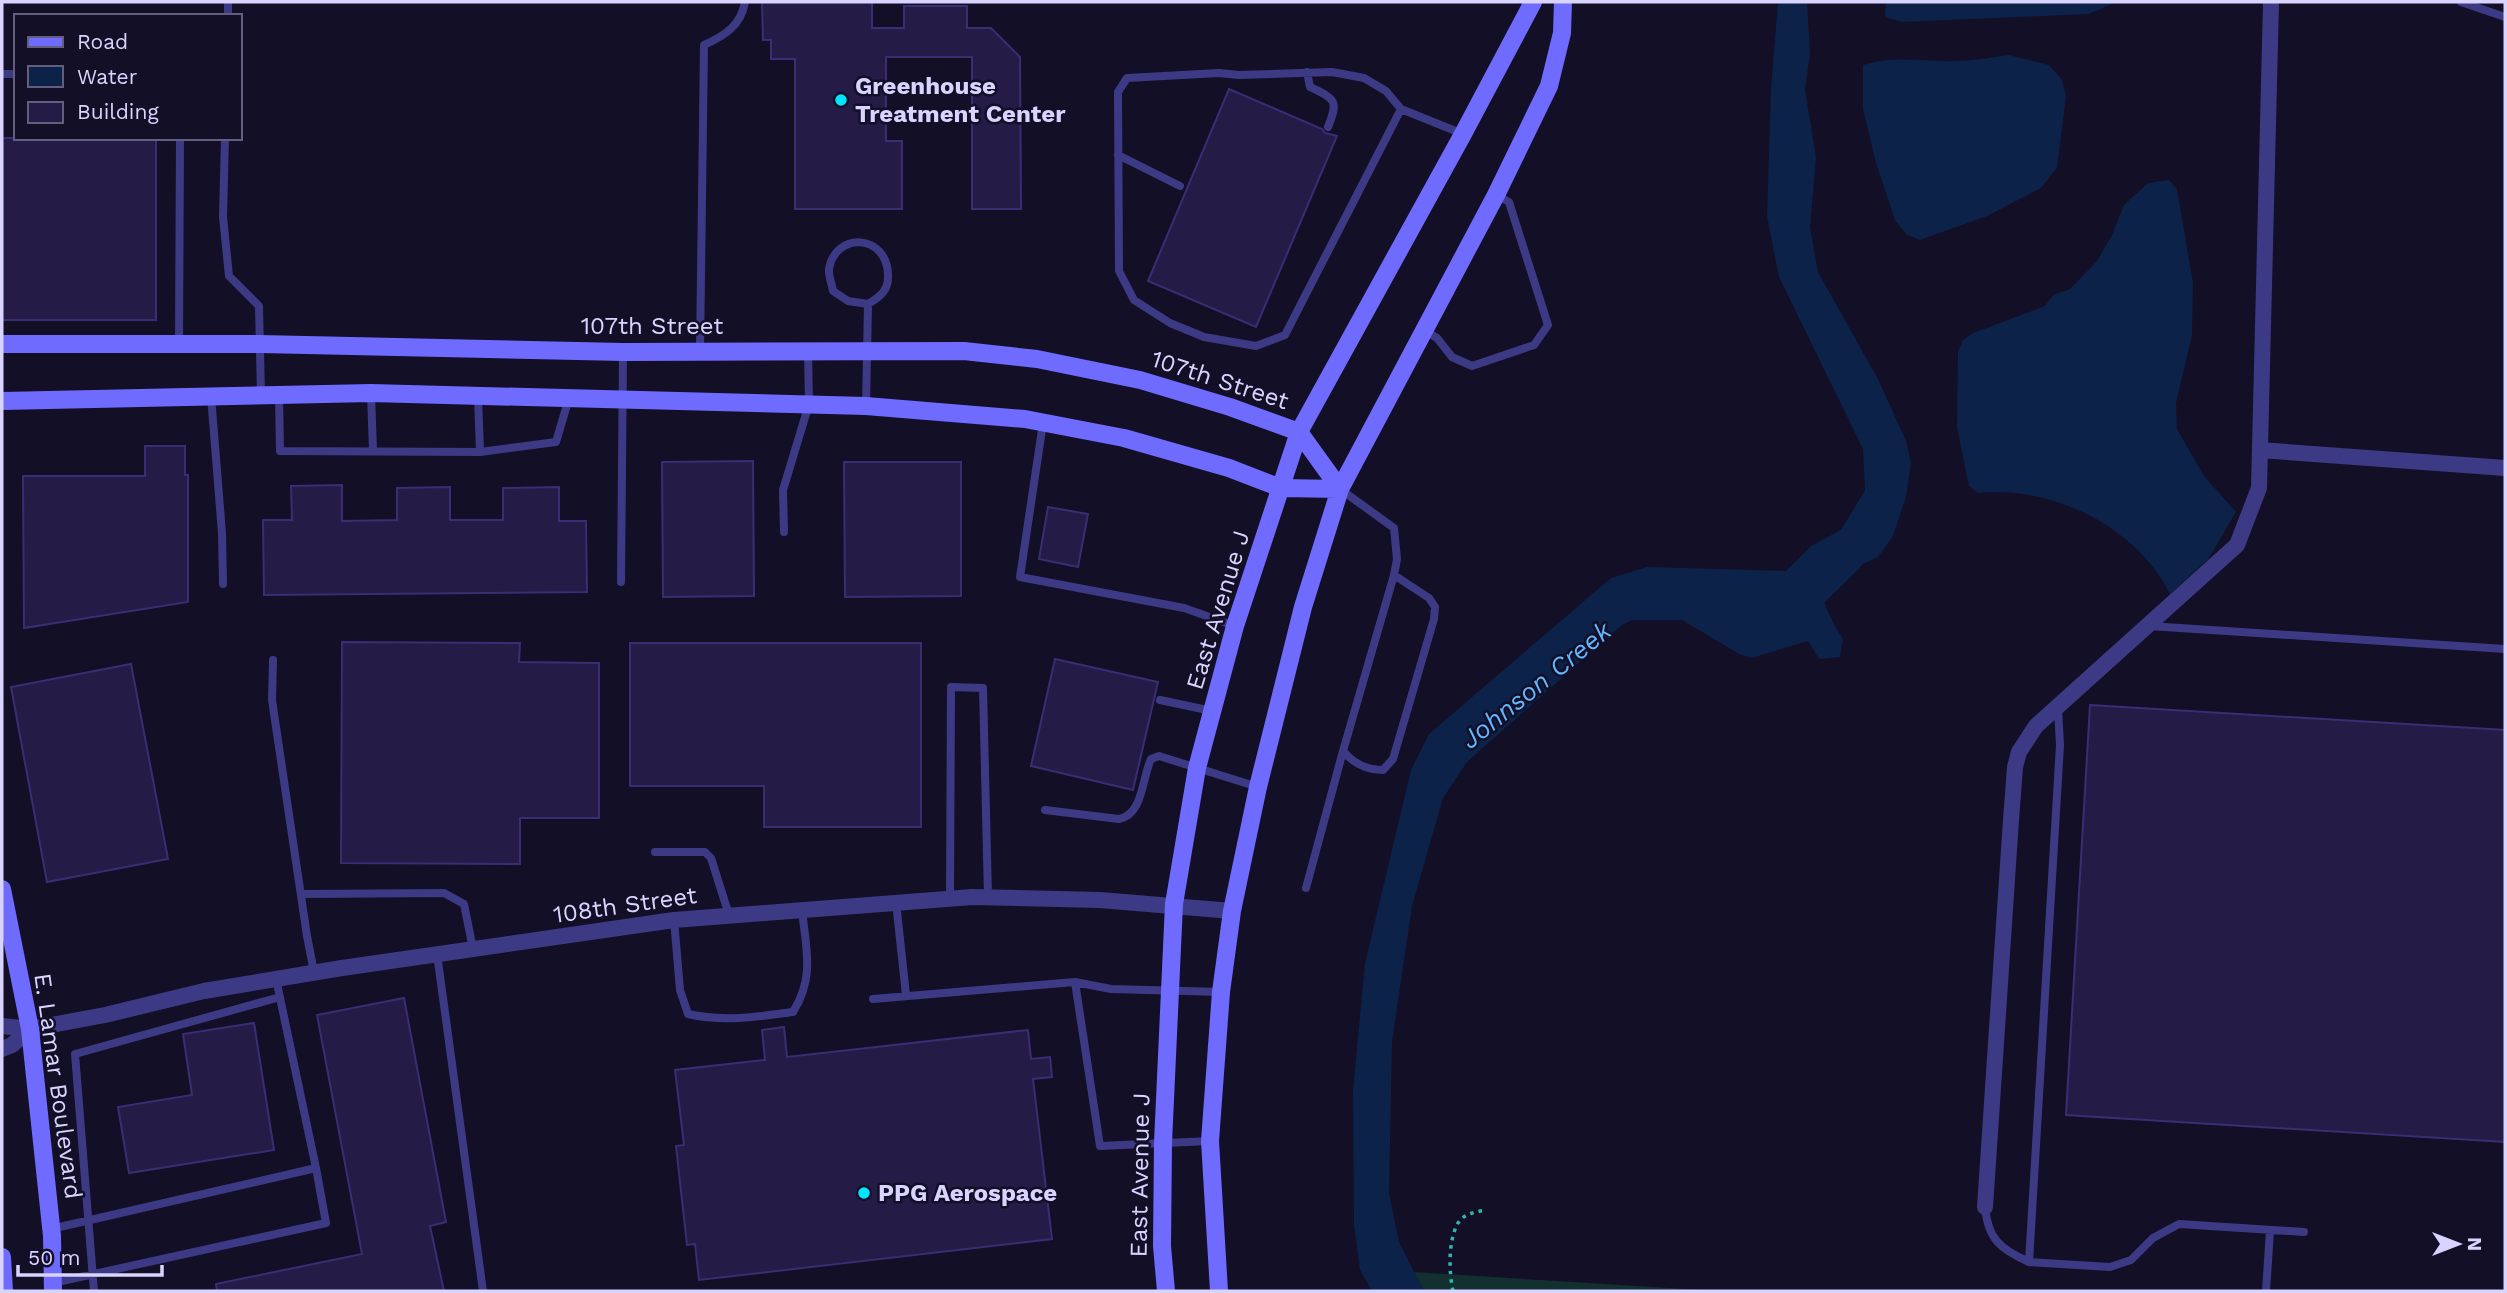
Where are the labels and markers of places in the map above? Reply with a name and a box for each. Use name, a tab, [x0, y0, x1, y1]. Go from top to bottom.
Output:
place label: Greenhouse Treatment Center	[855, 72, 1066, 128]
marker: Greenhouse Treatment Center	[833, 92, 849, 108]
place label: PPG Aerospace	[878, 1179, 1057, 1207]
marker: PPG Aerospace	[856, 1185, 872, 1201]

